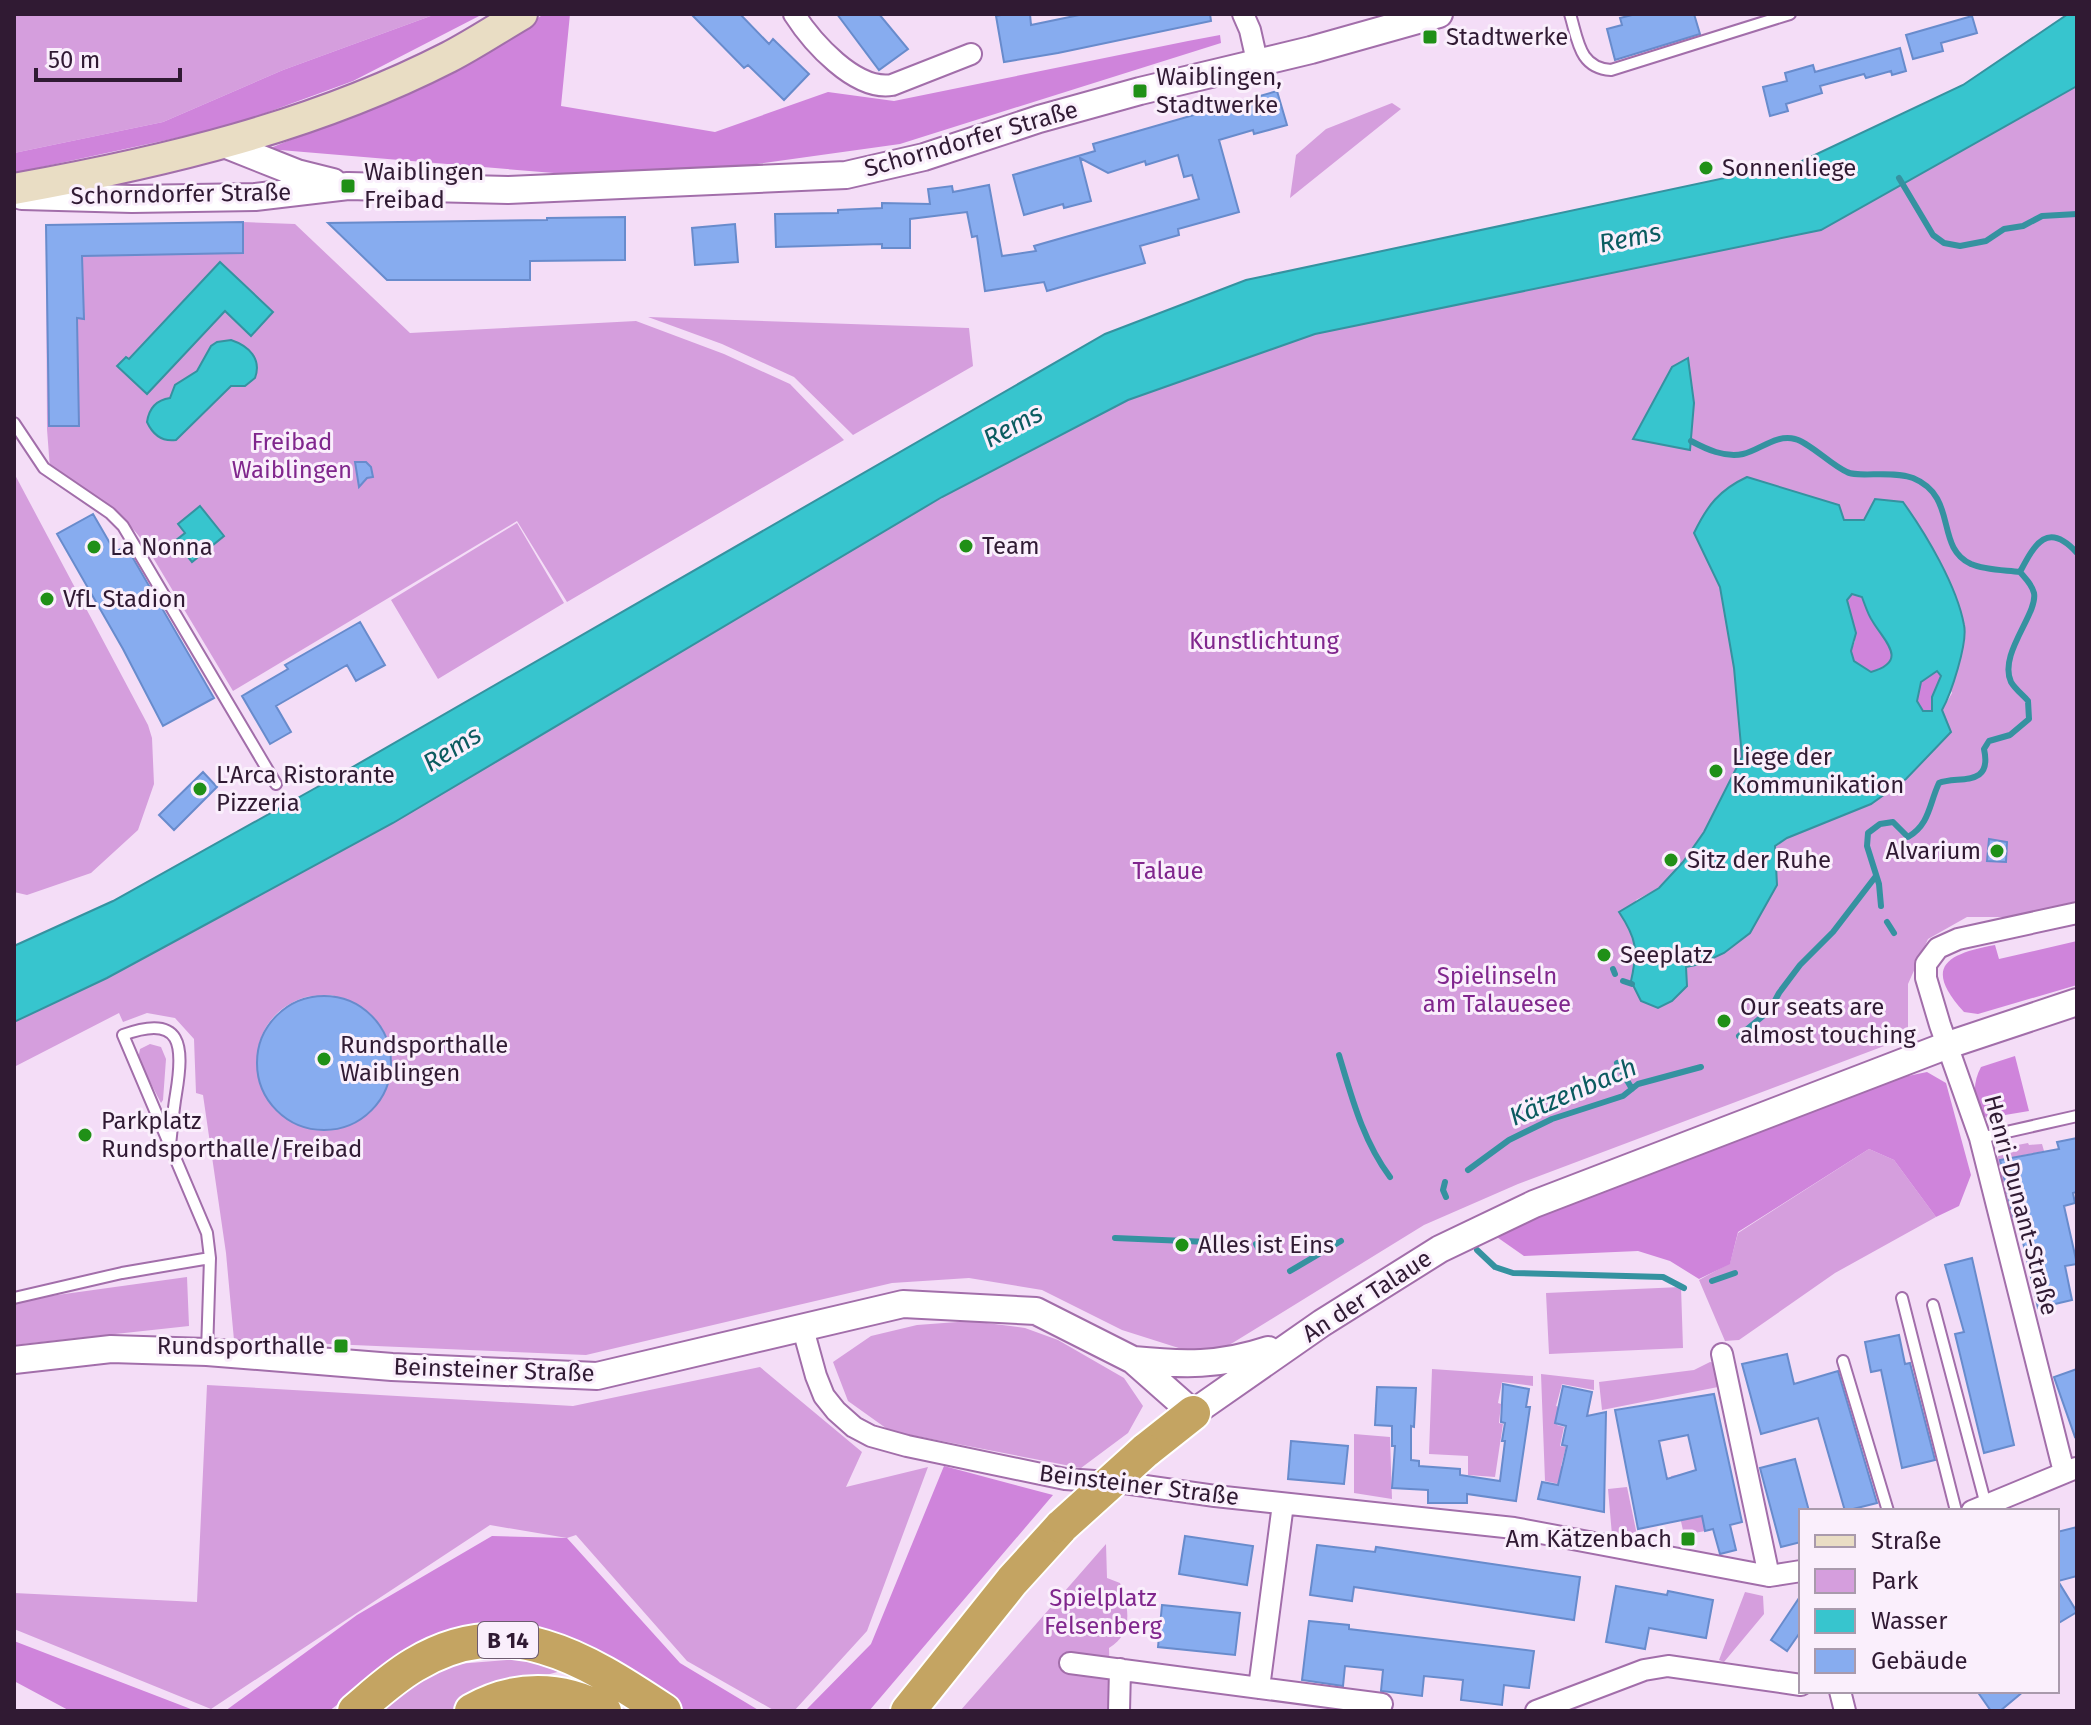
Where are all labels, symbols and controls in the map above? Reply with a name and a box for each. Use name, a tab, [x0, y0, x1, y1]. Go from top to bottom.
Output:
place label: Stadtwerke	[1446, 23, 1568, 51]
marker: Stadtwerke	[1421, 28, 1439, 46]
scale bar	[36, 32, 180, 82]
text: 50 m	[48, 46, 100, 74]
place label: Waiblingen, Stadtwerke	[1156, 63, 1282, 119]
marker: Waiblingen, Stadtwerke	[1131, 82, 1149, 100]
street label: Schorndorfer Straße	[861, 95, 1081, 183]
place label: Sonnenliege	[1722, 154, 1856, 182]
place label: Waiblingen Freibad	[364, 158, 484, 214]
marker: Sonnenliege	[1697, 159, 1715, 177]
marker: Waiblingen Freibad	[339, 177, 357, 195]
street label: Schorndorfer Straße	[70, 178, 292, 210]
water label: Rems	[1596, 216, 1664, 260]
water label: Rems	[978, 398, 1048, 454]
park label: Freibad Waiblingen	[232, 428, 352, 484]
place label: Team	[982, 532, 1040, 560]
place label: La Nonna	[110, 533, 213, 561]
marker: Team	[957, 537, 975, 555]
marker: La Nonna	[85, 538, 103, 556]
place label: VfL Stadion	[63, 585, 186, 613]
marker: VfL Stadion	[38, 590, 56, 608]
park label: Kunstlichtung	[1189, 627, 1340, 655]
water label: Rems	[417, 719, 487, 779]
place label: Liege der Kommunikation	[1732, 743, 1904, 799]
place label: L'Arca Ristorante Pizzeria	[216, 761, 395, 817]
marker: Liege der Kommunikation	[1707, 762, 1725, 780]
marker: L'Arca Ristorante Pizzeria	[191, 780, 209, 798]
place label: Alvarium	[1885, 837, 1981, 865]
marker: Alvarium	[1988, 842, 2006, 860]
place label: Sitz der Ruhe	[1687, 846, 1831, 874]
marker: Sitz der Ruhe	[1662, 851, 1680, 869]
park label: Talaue	[1132, 857, 1204, 885]
place label: Seeplatz	[1620, 941, 1713, 969]
marker: Seeplatz	[1595, 946, 1613, 964]
park label: Spielinseln am Talauesee	[1423, 962, 1571, 1018]
place label: Our seats are almost touching	[1740, 993, 1916, 1049]
marker: Our seats are almost touching	[1715, 1012, 1733, 1030]
place label: Rundsporthalle Waiblingen	[340, 1031, 508, 1087]
marker: Rundsporthalle Waiblingen	[315, 1050, 333, 1068]
water label: Kätzenbach	[1505, 1051, 1641, 1133]
street label: Henri-Dunant-Straße	[1978, 1092, 2064, 1318]
place label: Parkplatz Rundsporthalle/Freibad	[101, 1107, 362, 1163]
marker: Parkplatz Rundsporthalle/Freibad	[76, 1126, 94, 1144]
place label: Alles ist Eins	[1198, 1231, 1334, 1259]
marker: Alles ist Eins	[1173, 1236, 1191, 1254]
street label: An der Talaue	[1297, 1244, 1437, 1348]
place label: Rundsporthalle	[157, 1332, 325, 1360]
marker: Rundsporthalle	[332, 1337, 350, 1355]
street label: Beinsteiner Straße	[393, 1352, 595, 1388]
street label: Beinsteiner Straße	[1037, 1459, 1241, 1511]
legend	[1799, 1509, 2059, 1693]
place label: Am Kätzenbach	[1506, 1525, 1672, 1553]
text: Straße	[1871, 1527, 1942, 1555]
marker: Am Kätzenbach	[1679, 1530, 1697, 1548]
text: Park	[1871, 1567, 1919, 1595]
park label: Spielplatz Felsenberg	[1044, 1584, 1163, 1640]
text: Wasser	[1871, 1607, 1948, 1635]
road number: B 14	[478, 1622, 538, 1658]
text: Gebäude	[1871, 1647, 1968, 1675]

